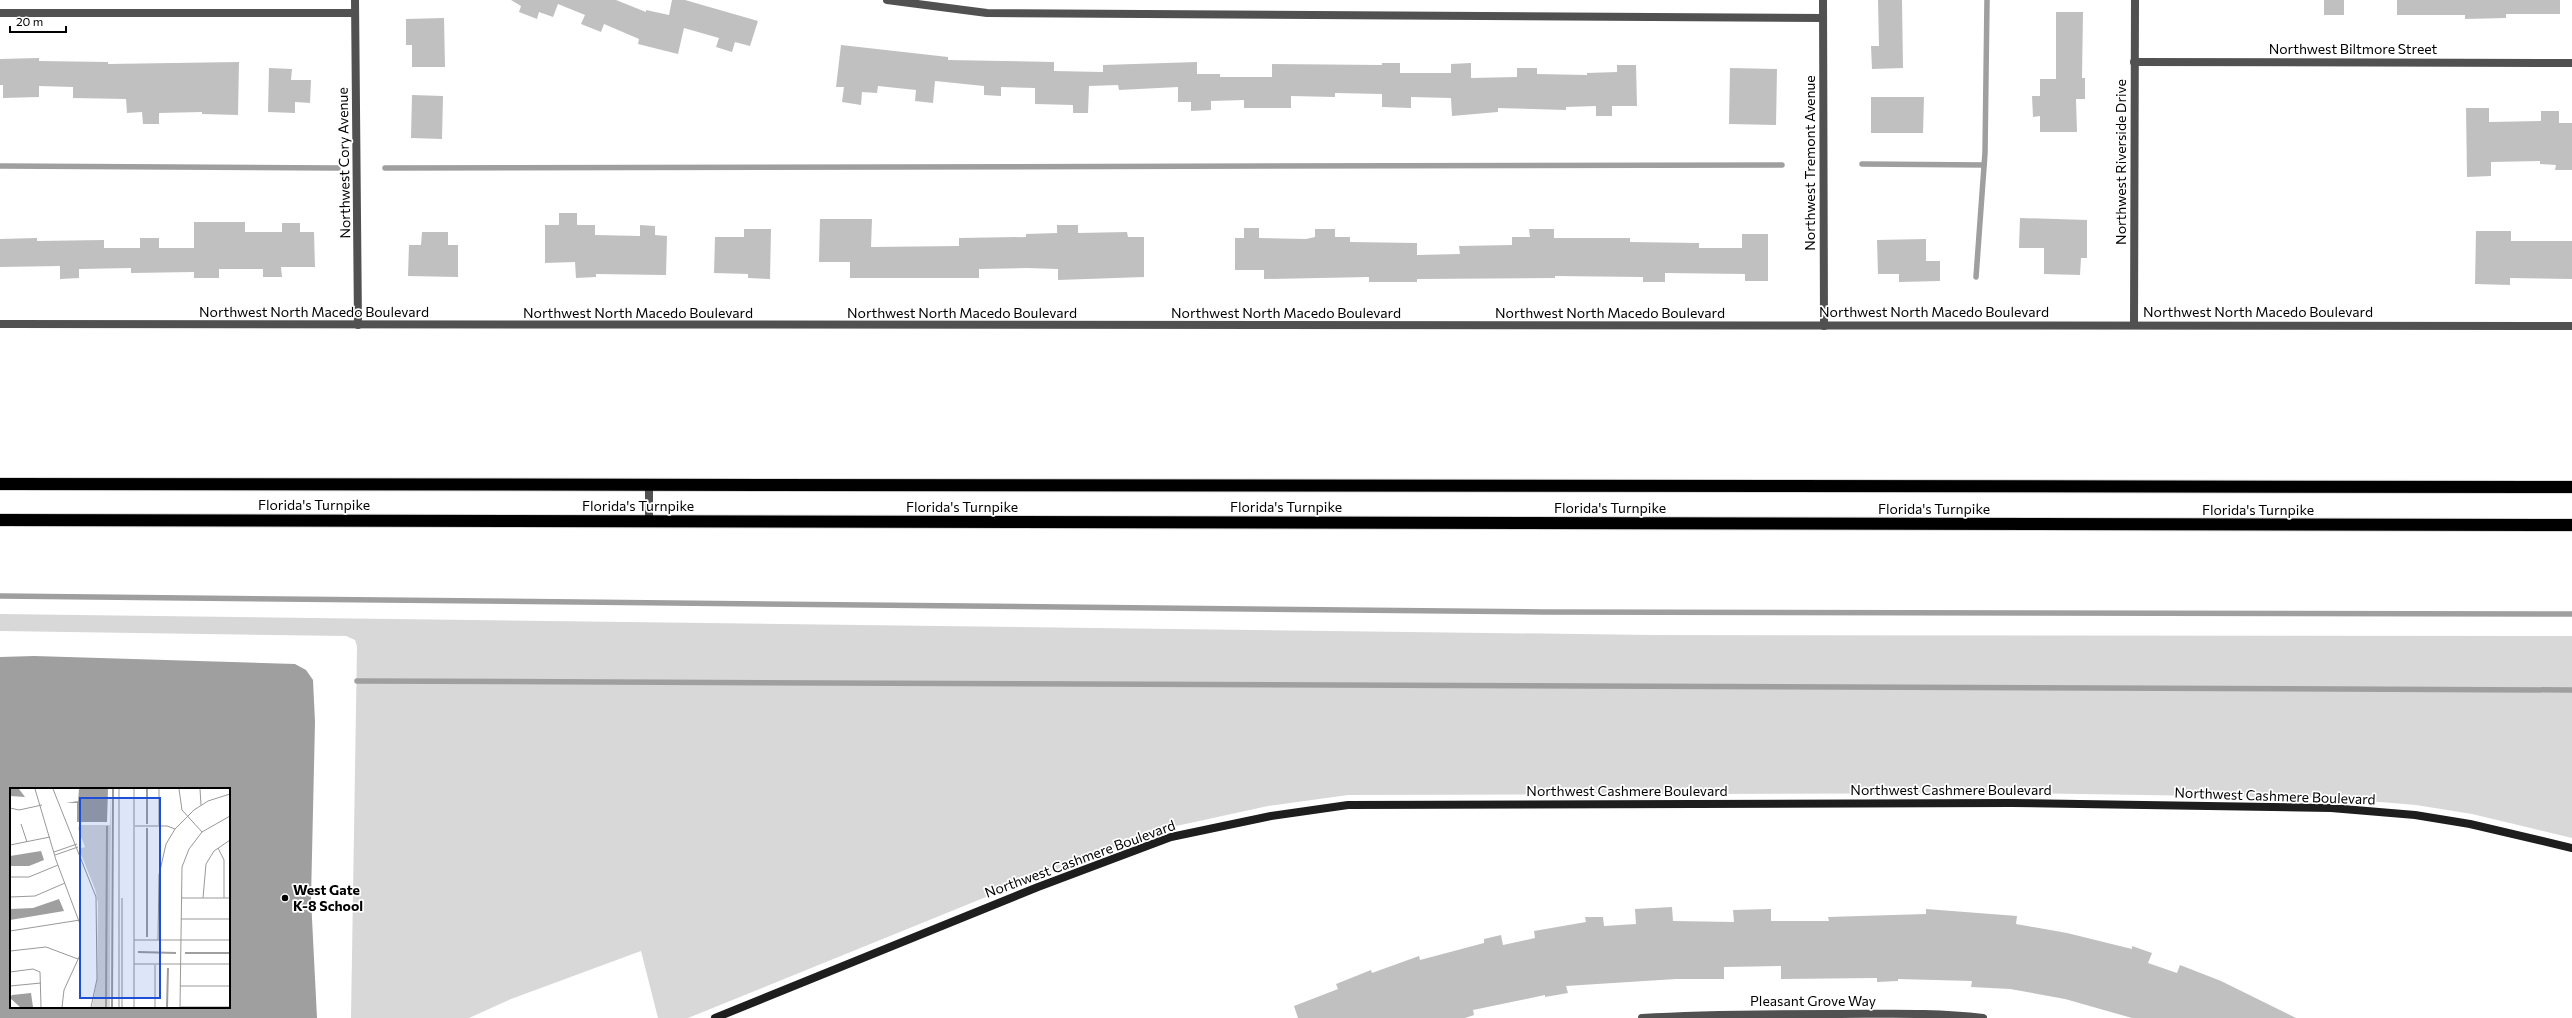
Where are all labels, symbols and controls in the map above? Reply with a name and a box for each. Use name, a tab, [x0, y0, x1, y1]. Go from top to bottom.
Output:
scale bar	[10, 8, 66, 34]
text: 20 m	[16, 14, 43, 28]
street label: Northwest Biltmore Street	[2269, 40, 2438, 57]
street label: Northwest Tremont Avenue	[1801, 75, 1818, 251]
street label: Northwest Riverside Drive	[2112, 79, 2129, 245]
street label: Northwest Cory Avenue	[334, 87, 353, 239]
street label: Northwest North Macedo Boulevard	[199, 303, 429, 320]
street label: Northwest North Macedo Boulevard	[1819, 303, 2049, 320]
street label: Northwest North Macedo Boulevard	[2143, 303, 2373, 320]
street label: Northwest North Macedo Boulevard	[523, 304, 753, 321]
street label: Northwest North Macedo Boulevard	[847, 304, 1077, 321]
street label: Northwest North Macedo Boulevard	[1171, 304, 1401, 321]
street label: Northwest North Macedo Boulevard	[1495, 304, 1725, 321]
street label: Florida's Turnpike	[258, 496, 370, 513]
street label: Florida's Turnpike	[582, 497, 694, 514]
street label: Florida's Turnpike	[906, 498, 1018, 515]
street label: Florida's Turnpike	[1230, 498, 1342, 515]
street label: Florida's Turnpike	[1554, 499, 1666, 516]
street label: Florida's Turnpike	[1878, 500, 1990, 517]
street label: Florida's Turnpike	[2202, 501, 2314, 518]
street label: Northwest Cashmere Boulevard	[1850, 781, 2052, 798]
street label: Northwest Cashmere Boulevard	[1526, 782, 1728, 799]
street label: Northwest Cashmere Boulevard	[2174, 783, 2376, 808]
inset map	[10, 788, 230, 1008]
street label: Northwest Cashmere Boulevard	[982, 816, 1177, 901]
place label: West Gate K-8 School	[293, 881, 363, 914]
marker: West Gate K-8 School	[280, 893, 290, 903]
street label: Pleasant Grove Way	[1750, 992, 1876, 1009]

